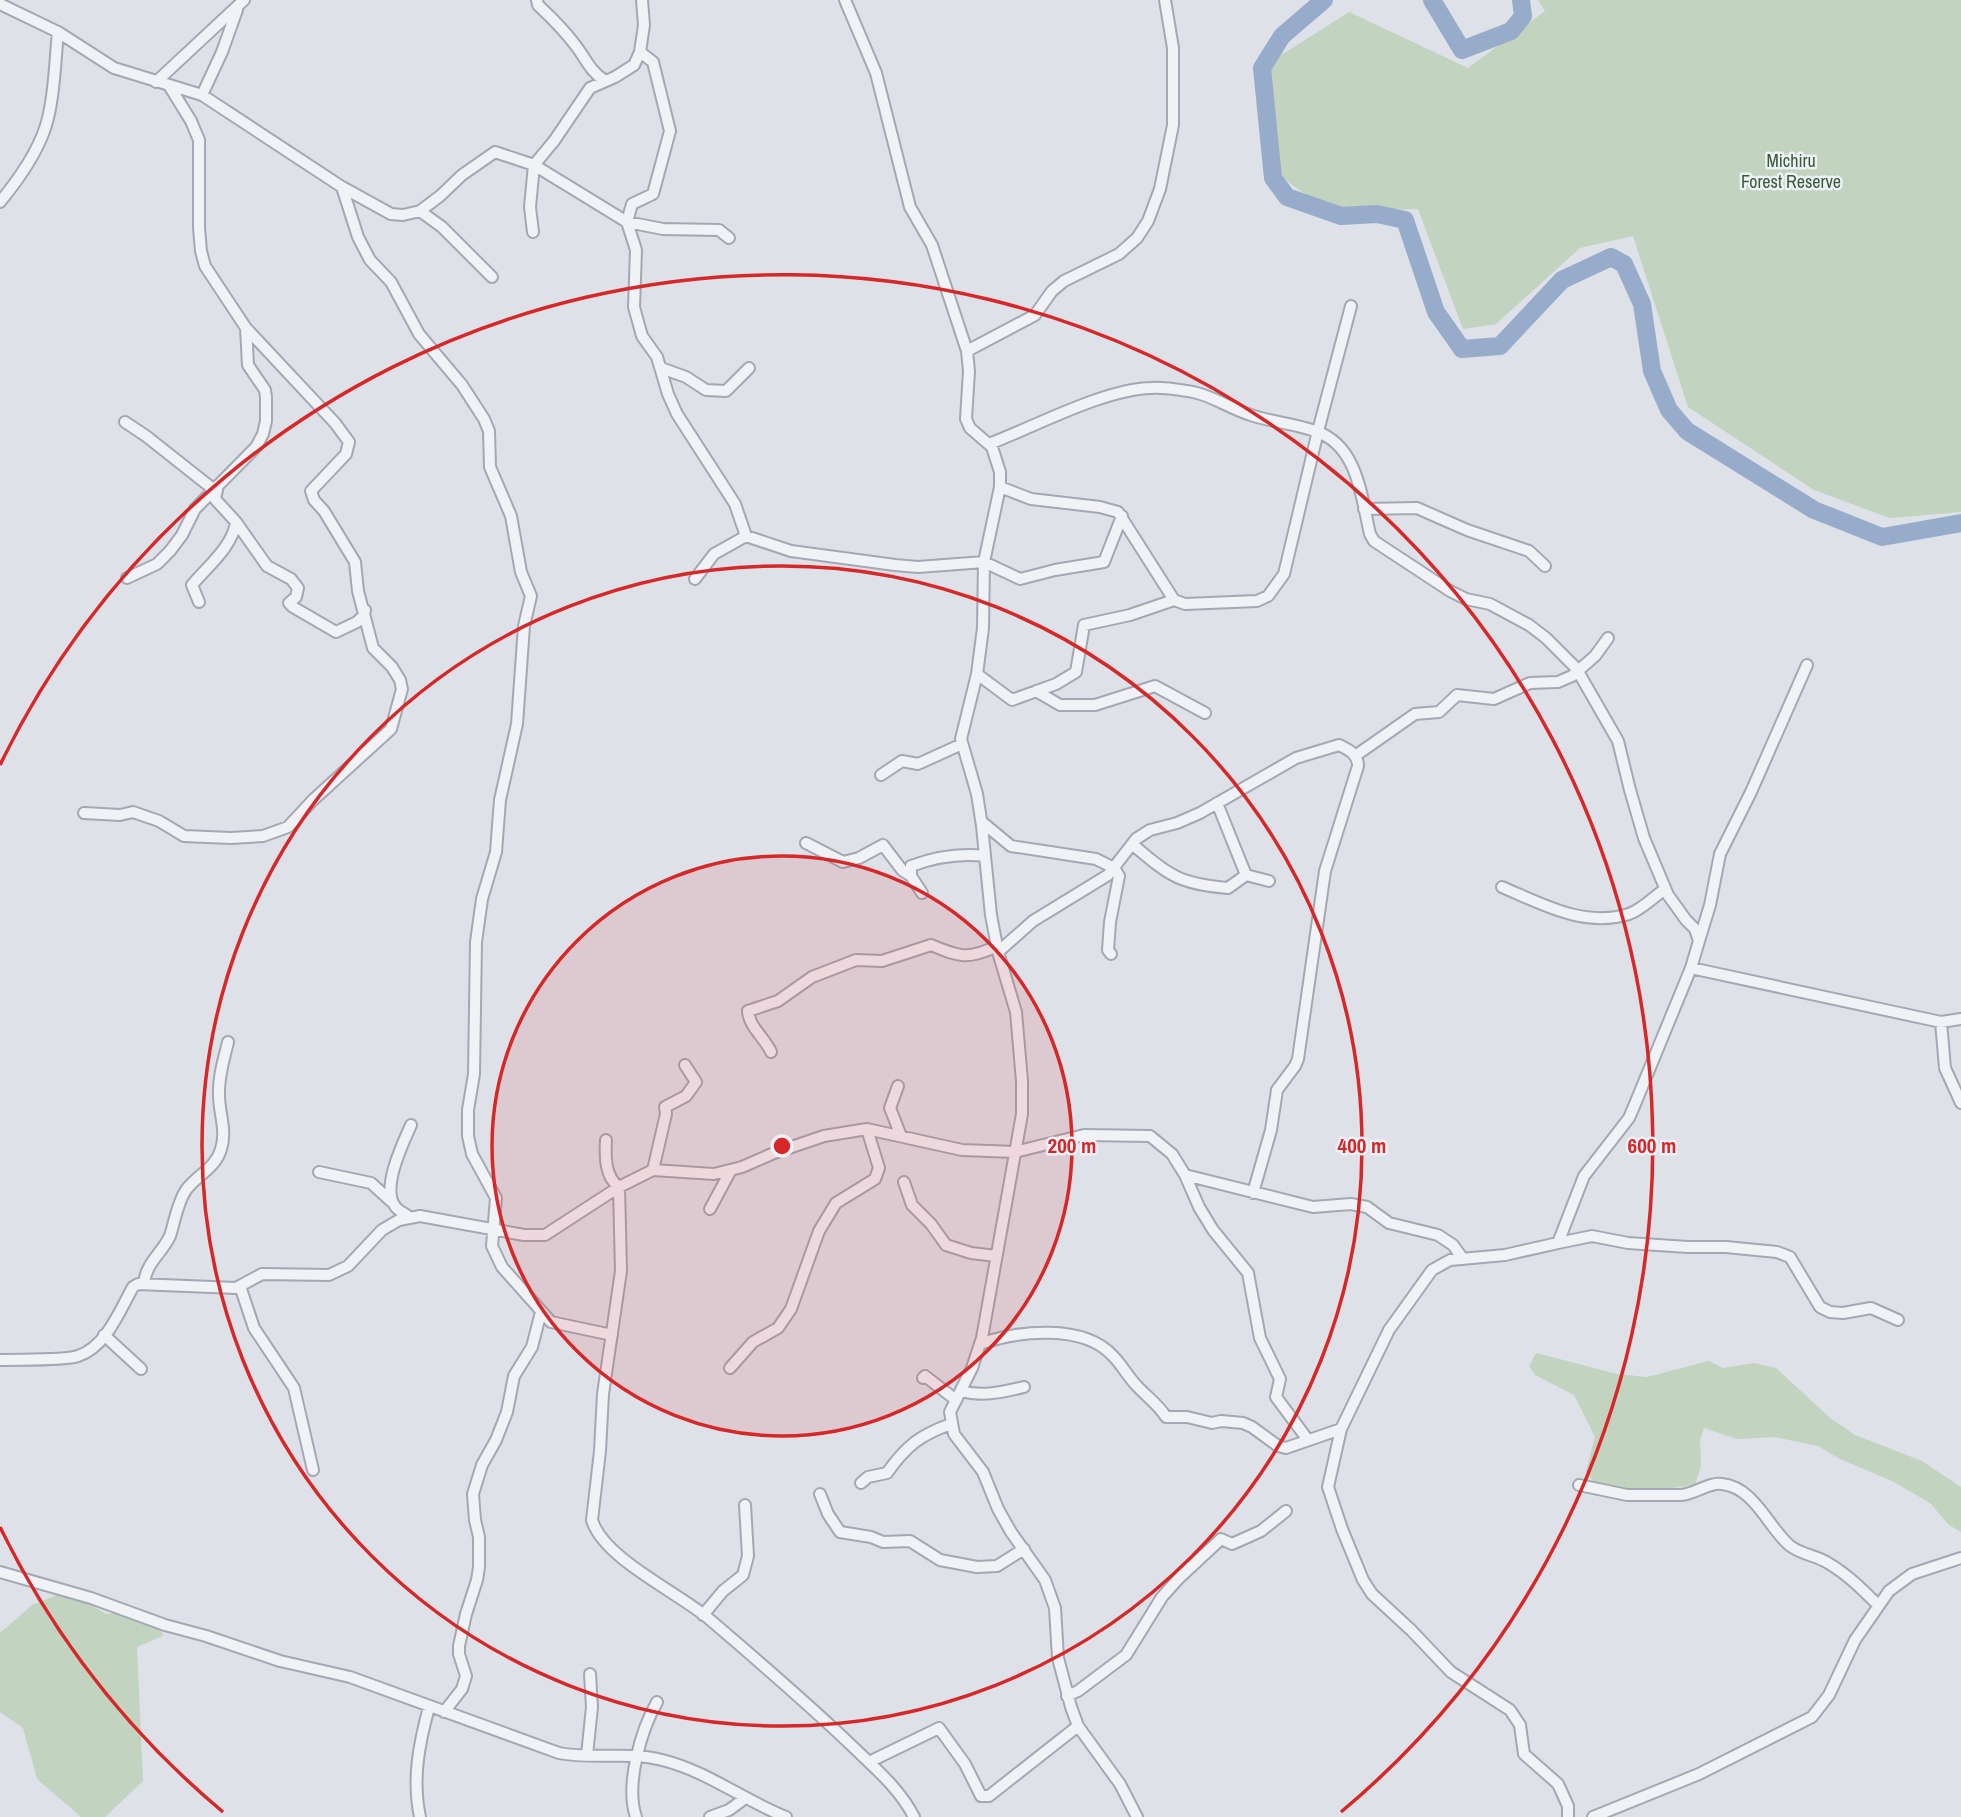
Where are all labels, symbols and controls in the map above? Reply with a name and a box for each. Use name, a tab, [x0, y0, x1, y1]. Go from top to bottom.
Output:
park label: Michiru Forest Reserve	[1741, 148, 1841, 194]
text: 200 m	[1048, 1131, 1096, 1160]
text: 400 m	[1338, 1131, 1386, 1160]
text: 600 m	[1628, 1131, 1676, 1160]
centre of rings	[770, 1134, 794, 1158]

